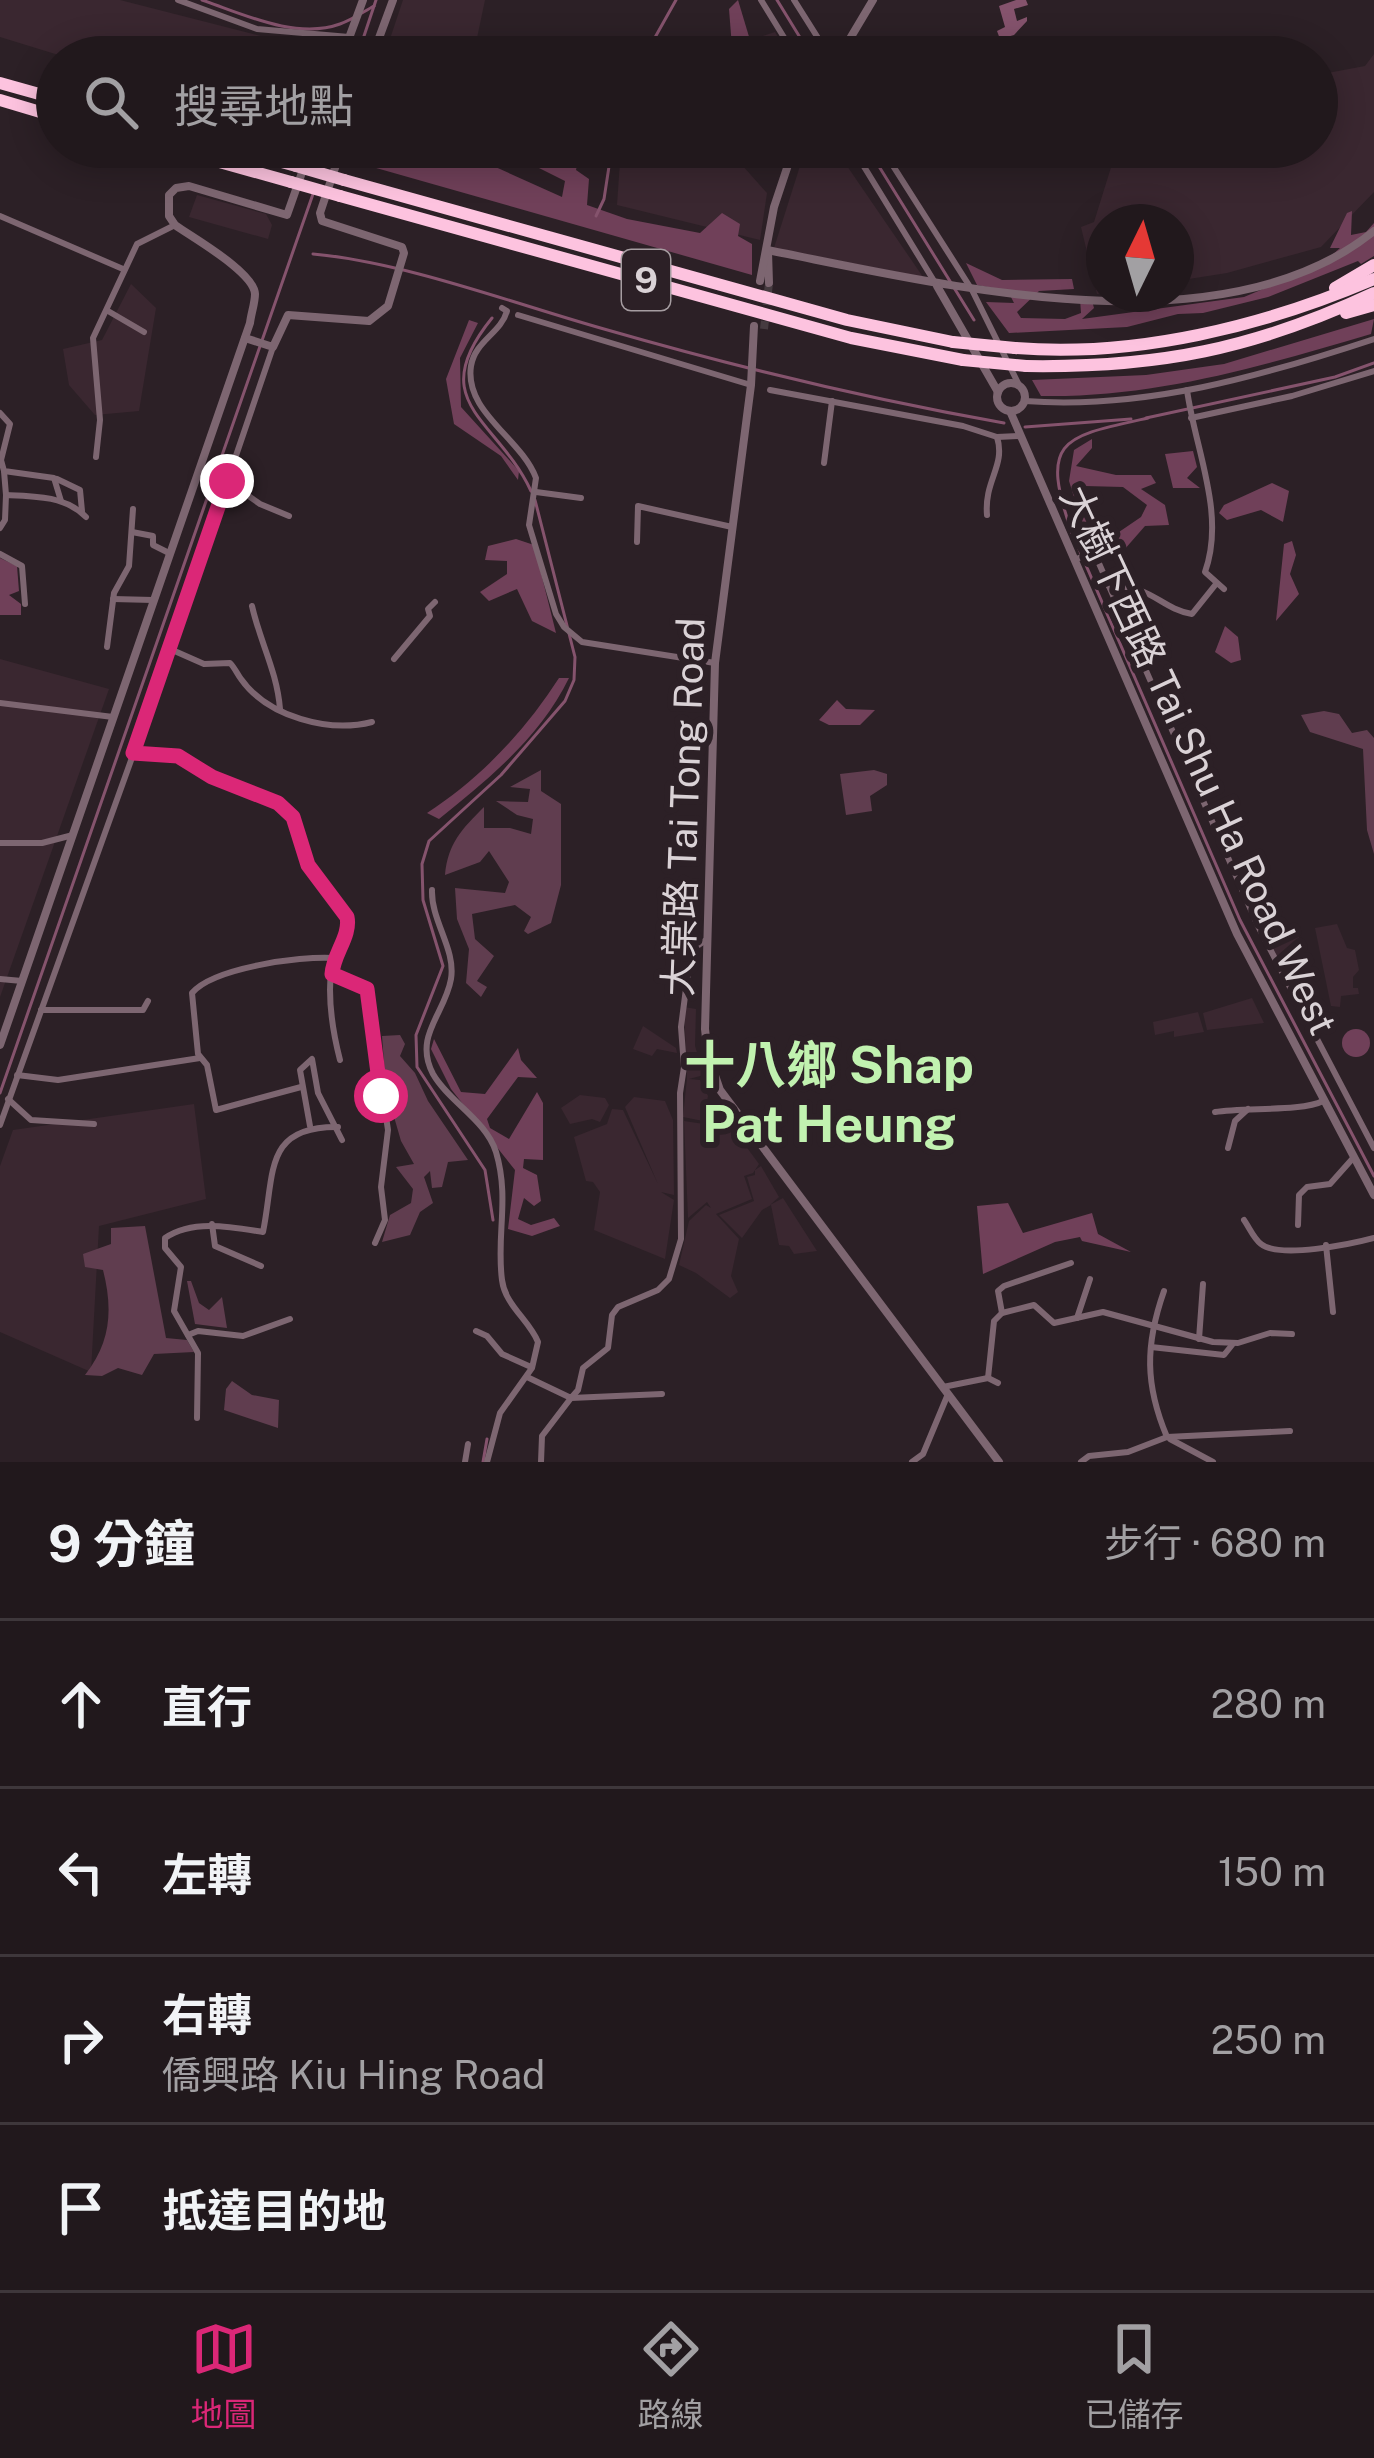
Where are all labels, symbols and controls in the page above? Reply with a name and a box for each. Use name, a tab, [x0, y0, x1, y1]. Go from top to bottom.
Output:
search box	[36, 36, 1338, 168]
icon: search	[78, 69, 144, 135]
text: 搜尋地點	[174, 79, 354, 132]
north arrow	[1086, 204, 1194, 312]
road number: 9	[622, 250, 670, 310]
route end	[200, 454, 254, 508]
street label: 大樹下西路 Tai Shu Ha Road West	[1051, 478, 1347, 1042]
street label: 大棠路 Tai Tong Road	[654, 617, 714, 997]
district label: 十八鄉 Shap Pat Heung	[684, 1035, 974, 1153]
route start	[354, 1069, 408, 1123]
text: 9 分鐘	[48, 1514, 195, 1573]
text: 步行 · 680 m	[1104, 1520, 1326, 1566]
icon: ahead	[48, 1671, 114, 1737]
text: 直行	[162, 1680, 252, 1733]
text: 280 m	[1211, 1681, 1326, 1727]
icon: left	[48, 1839, 114, 1905]
text: 左轉	[162, 1848, 252, 1901]
text: 150 m	[1218, 1849, 1326, 1895]
text: 右轉	[162, 1988, 252, 2041]
icon: right	[48, 2007, 114, 2073]
text: 250 m	[1211, 2017, 1326, 2063]
text: 僑興路 Kiu Hing Road	[162, 2052, 545, 2098]
icon: arrive	[48, 2175, 114, 2241]
text: 抵達目的地	[162, 2184, 387, 2237]
tab: 地圖	[191, 2316, 257, 2436]
tab: 路線	[638, 2316, 704, 2436]
tab: 已儲存	[1085, 2316, 1184, 2436]

